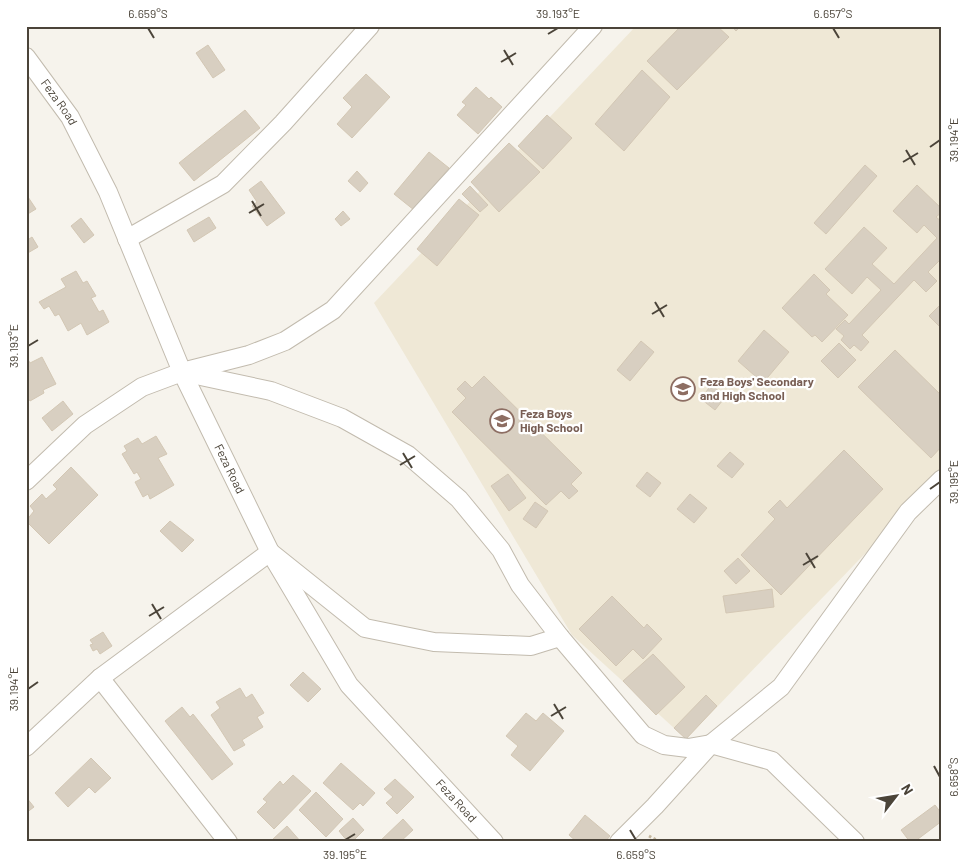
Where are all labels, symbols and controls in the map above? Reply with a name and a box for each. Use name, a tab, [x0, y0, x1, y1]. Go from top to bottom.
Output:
text: 6.659°S	[128, 6, 168, 20]
text: 39.193°E	[536, 6, 580, 20]
text: 6.657°S	[813, 6, 853, 20]
street label: Feza Road	[39, 76, 81, 127]
text: 39.194°E	[946, 118, 960, 162]
text: 39.193°E	[6, 324, 20, 368]
place label: Feza Boys' Secondary and High School	[700, 374, 814, 402]
school or university icon: Feza Boys' Secondary and High School	[670, 376, 696, 402]
place label: Feza Boys High School	[520, 406, 583, 434]
school or university icon: Feza Boys High School	[489, 408, 515, 434]
street label: Feza Road	[212, 442, 248, 495]
text: 39.195°E	[946, 460, 960, 504]
text: 39.194°E	[6, 667, 20, 711]
text: 6.658°S	[946, 757, 960, 797]
north arrow	[870, 770, 920, 820]
street label: Feza Road	[434, 776, 480, 825]
text: N	[898, 781, 917, 797]
text: 39.195°E	[323, 847, 367, 861]
text: 6.659°S	[616, 847, 656, 861]

